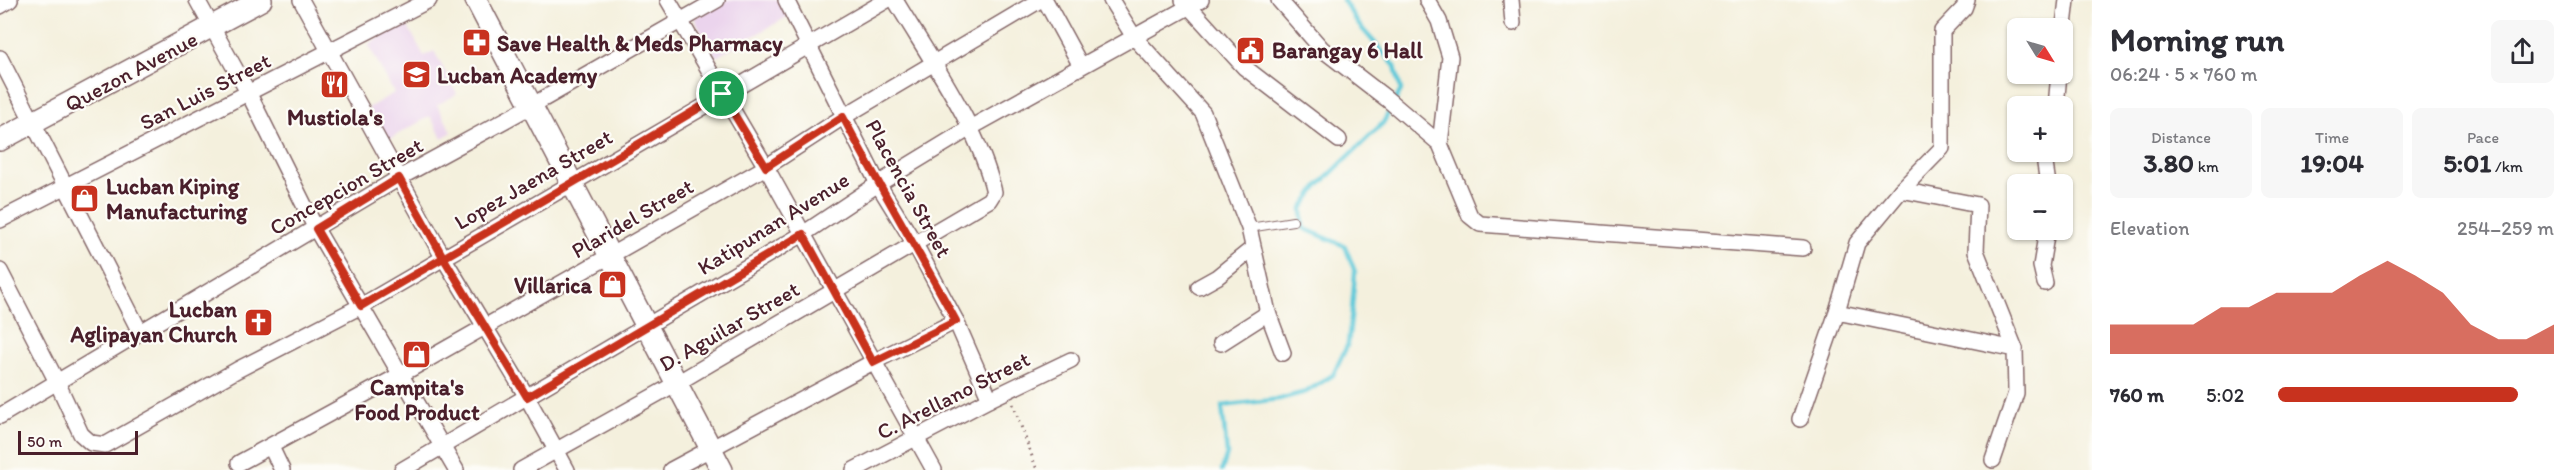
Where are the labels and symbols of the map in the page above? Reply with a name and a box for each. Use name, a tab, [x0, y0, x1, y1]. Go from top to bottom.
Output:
north arrow	[2007, 18, 2073, 84]
street label: Quezon Avenue	[60, 25, 202, 118]
pharmacy icon: Save Health & Meds Pharmacy	[460, 27, 492, 59]
place label: Save Health & Meds Pharmacy	[497, 30, 783, 57]
public building icon: Barangay 6 Hall	[1235, 34, 1267, 66]
place label: Barangay 6 Hall	[1272, 37, 1423, 64]
street label: San Luis Street	[135, 47, 275, 136]
school or university icon: Lucban Academy	[400, 59, 432, 91]
place label: Lucban Academy	[437, 62, 598, 89]
pin	[696, 68, 747, 119]
restaurant icon: Mustiola's	[319, 69, 351, 101]
place label: Mustiola's	[287, 104, 383, 131]
street label: Placencia Street	[859, 114, 958, 262]
street label: Lopez Jaena Street	[449, 123, 617, 236]
street label: Concepcion Street	[265, 132, 428, 241]
street label: Katipunan Avenue	[692, 166, 854, 281]
place label: Lucban Kiping Manufacturing	[106, 173, 248, 225]
street label: Plaridel Street	[566, 173, 698, 264]
shop icon: Lucban Kiping Manufacturing	[69, 183, 101, 215]
shop icon: Villarica	[597, 269, 629, 301]
place label: Villarica	[514, 272, 593, 299]
street label: D. Aguilar Street	[654, 275, 804, 378]
place label: Lucban Aglipayan Church	[69, 296, 238, 348]
church icon: Lucban Aglipayan Church	[242, 306, 274, 338]
shop icon: Campita's Food Product	[401, 339, 433, 371]
street label: C. Arellano Street	[872, 345, 1034, 446]
place label: Campita's Food Product	[355, 374, 480, 426]
scale bar	[18, 428, 138, 456]

